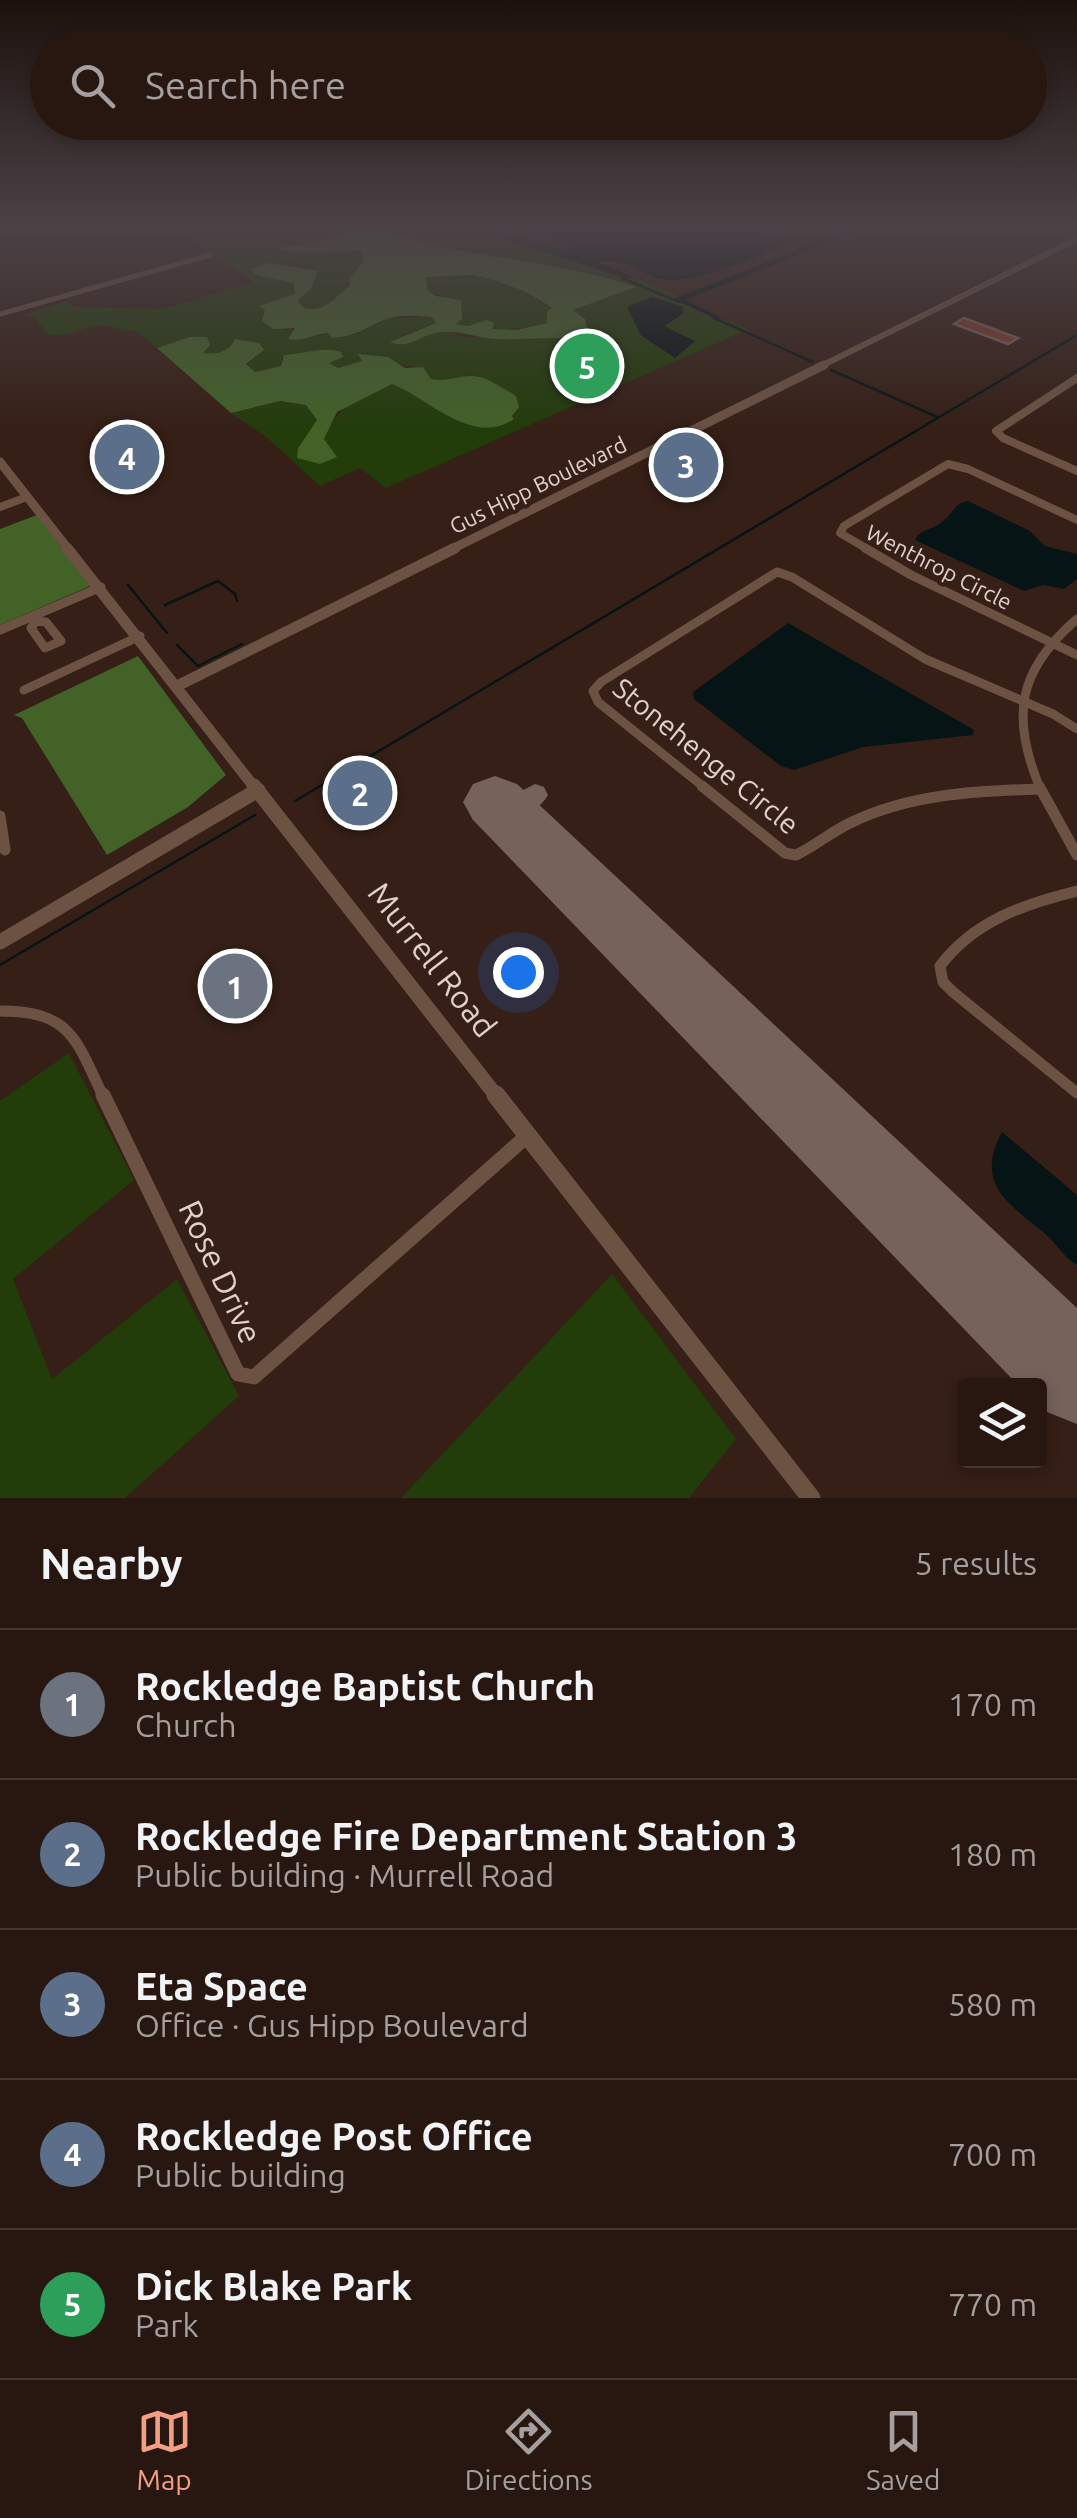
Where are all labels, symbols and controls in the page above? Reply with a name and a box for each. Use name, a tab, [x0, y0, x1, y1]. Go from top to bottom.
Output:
search box	[30, 30, 1047, 140]
icon: search	[65, 58, 120, 113]
text: Search here	[145, 64, 346, 106]
pin: 5	[554, 328, 620, 404]
pin: 4	[94, 420, 160, 494]
pin: 3	[654, 428, 718, 502]
street label: Gus Hipp Boulevard	[445, 431, 630, 538]
street label: Wenthrop Circle	[862, 519, 1016, 614]
street label: Stonehenge Circle	[607, 671, 805, 840]
pin: 2	[328, 756, 392, 830]
street label: Murrell Road	[361, 875, 504, 1044]
your location	[493, 947, 544, 998]
pin: 1	[202, 948, 268, 1024]
street label: Rose Drive	[172, 1195, 270, 1349]
map controls	[957, 1378, 1047, 1468]
button: layers	[957, 1378, 1047, 1468]
text: Nearby	[40, 1540, 183, 1587]
text: 5 results	[915, 1545, 1037, 1581]
text: Rockledge Baptist Church	[135, 1665, 595, 1707]
text: 1	[63, 1686, 82, 1722]
text: 170 m	[948, 1686, 1037, 1722]
text: Church	[135, 1707, 236, 1743]
text: Rockledge Fire Department Station 3	[135, 1815, 797, 1857]
text: 2	[63, 1836, 82, 1872]
text: 180 m	[948, 1836, 1037, 1872]
text: Public building · Murrell Road	[135, 1857, 554, 1893]
text: Eta Space	[135, 1965, 308, 2007]
text: 3	[63, 1986, 82, 2022]
text: 580 m	[948, 1986, 1037, 2022]
text: Office · Gus Hipp Boulevard	[135, 2007, 529, 2043]
text: Rockledge Post Office	[135, 2115, 533, 2157]
text: 4	[63, 2136, 82, 2172]
text: 700 m	[948, 2136, 1037, 2172]
text: Public building	[135, 2157, 346, 2193]
text: Dick Blake Park	[135, 2265, 412, 2307]
text: 5	[63, 2286, 82, 2322]
text: 770 m	[948, 2286, 1037, 2322]
text: Park	[135, 2307, 199, 2343]
tab: Map	[137, 2404, 192, 2495]
tab: Directions	[465, 2404, 593, 2495]
tab: Saved	[866, 2404, 940, 2495]

